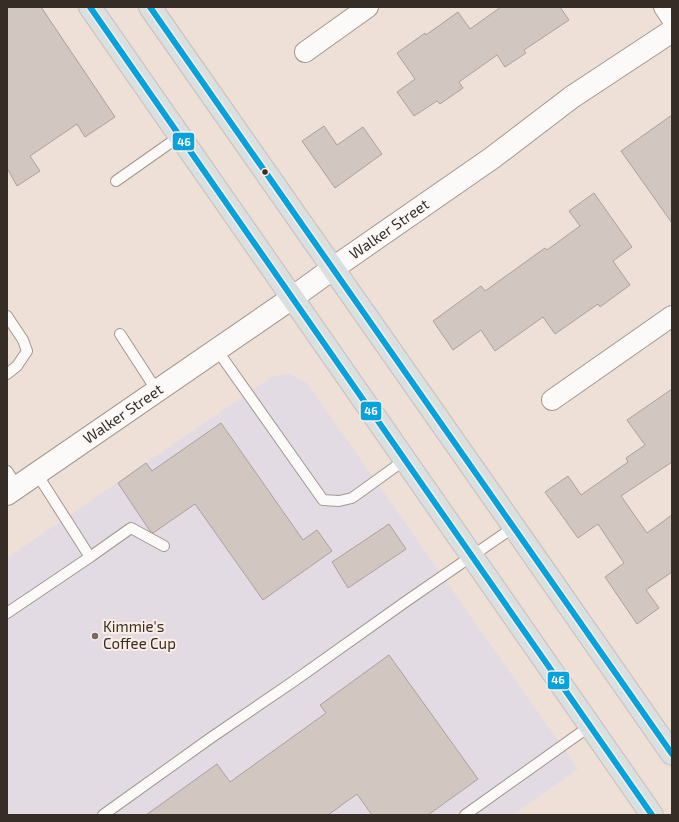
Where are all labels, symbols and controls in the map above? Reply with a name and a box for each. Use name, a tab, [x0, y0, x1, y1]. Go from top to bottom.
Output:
line badge: 46	[172, 132, 195, 151]
text: 46	[177, 135, 191, 148]
unlabelled marker	[260, 167, 270, 177]
street label: Walker Street	[345, 194, 432, 262]
street label: Walker Street	[79, 379, 166, 447]
line badge: 46	[360, 401, 382, 421]
text: 46	[364, 404, 378, 417]
place label: Kimmie's Coffee Cup	[103, 617, 176, 652]
marker: Kimmie's Coffee Cup	[90, 631, 100, 641]
line badge: 46	[547, 671, 570, 690]
text: 46	[551, 673, 565, 686]

